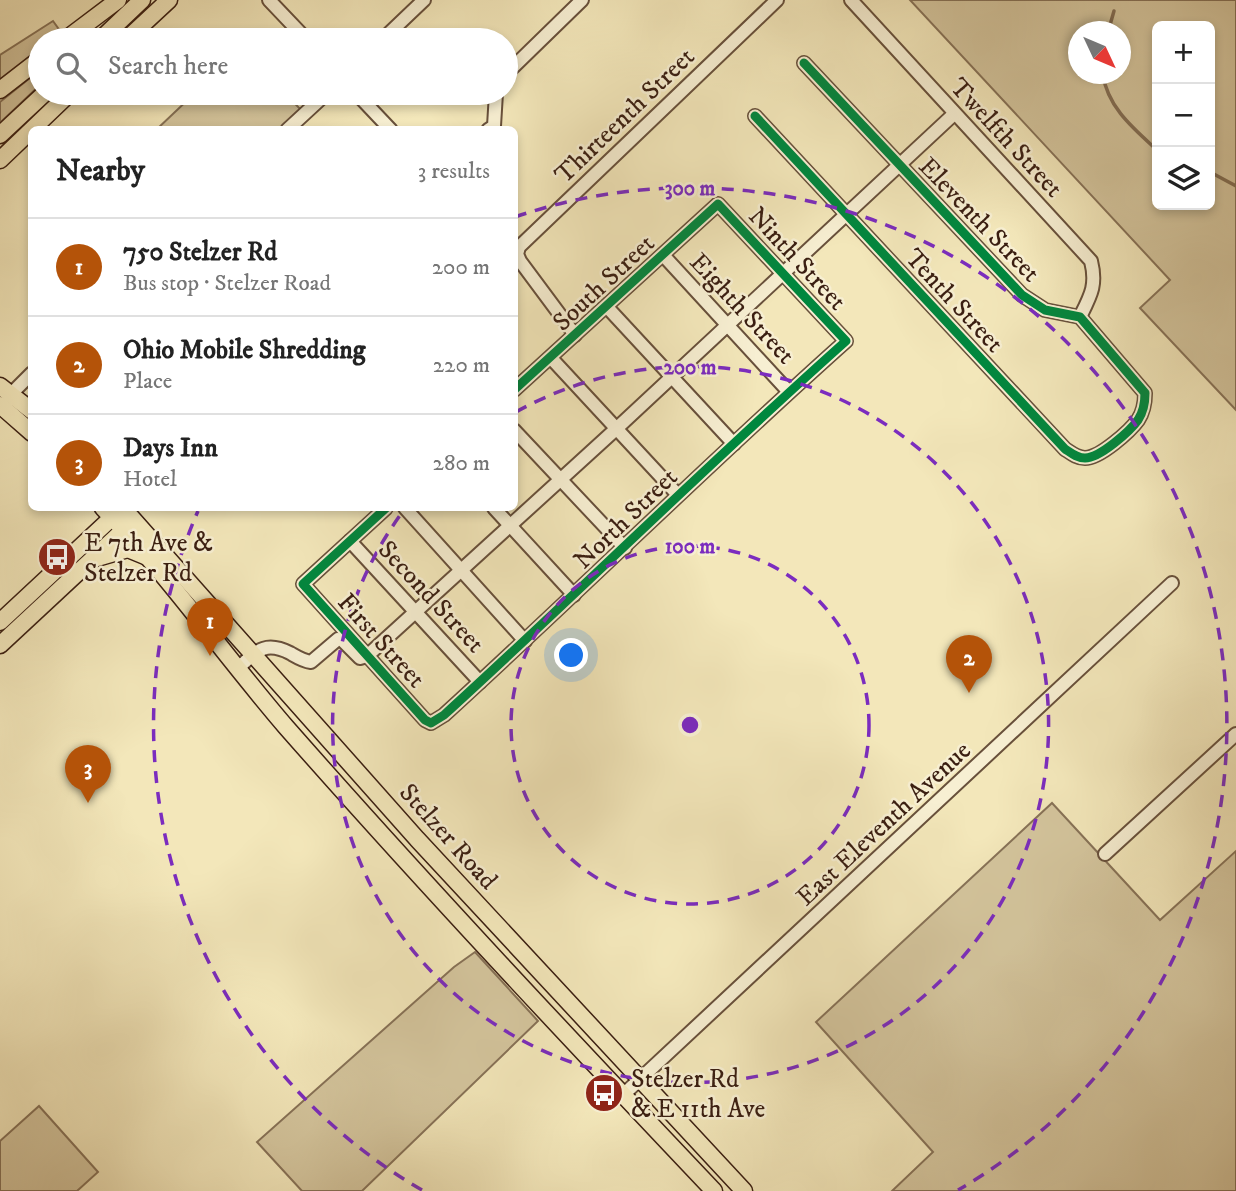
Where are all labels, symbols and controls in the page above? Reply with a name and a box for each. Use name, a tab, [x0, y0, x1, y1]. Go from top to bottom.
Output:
north arrow	[1068, 21, 1131, 84]
map controls	[1152, 21, 1215, 210]
button: +	[1152, 21, 1215, 84]
search box	[28, 28, 518, 105]
street label: Thirteenth Street	[548, 41, 702, 191]
icon: search	[52, 48, 90, 86]
text: Search here	[108, 50, 228, 83]
street label: Twelfth Street	[942, 71, 1070, 205]
button: −	[1152, 84, 1215, 147]
button: layers	[1152, 147, 1215, 210]
street label: Eleventh Street	[911, 150, 1047, 290]
text: Nearby	[56, 153, 145, 190]
text: 3 results	[418, 157, 490, 186]
text: 300 m	[665, 176, 716, 202]
street label: Ninth Street	[741, 200, 853, 318]
street label: South Street	[546, 227, 662, 339]
text: 750 Stelzer Rd	[123, 236, 277, 269]
street label: Tenth Street	[897, 242, 1010, 360]
street label: Eighth Street	[682, 246, 802, 372]
text: 1	[75, 253, 83, 282]
text: 200 m	[432, 253, 490, 282]
text: Bus stop · Stelzer Road	[123, 269, 331, 298]
text: Ohio Mobile Shredding	[123, 334, 365, 367]
text: 2	[73, 351, 85, 380]
text: 220 m	[433, 351, 490, 380]
text: 200 m	[663, 355, 717, 381]
text: Place	[123, 367, 172, 396]
text: Days Inn	[123, 432, 218, 465]
text: 3	[75, 449, 83, 478]
text: 280 m	[433, 449, 490, 478]
street label: North Street	[567, 461, 685, 577]
text: Hotel	[123, 465, 177, 494]
place label: E 7th Ave & Stelzer Rd	[84, 527, 213, 590]
street label: Second Street	[370, 534, 491, 660]
text: 100 m	[665, 534, 715, 560]
bus stop icon: E 7th Ave & Stelzer Rd	[36, 536, 78, 578]
street label: First Street	[330, 587, 432, 695]
pin: 1	[187, 598, 233, 656]
pin: 2	[946, 635, 992, 693]
your location	[554, 638, 588, 672]
centre of rings	[678, 713, 702, 737]
street label: East Eleventh Avenue	[790, 735, 978, 914]
pin: 3	[65, 745, 111, 803]
street label: Stelzer Road	[392, 777, 504, 897]
place label: Stelzer Rd & E 11th Ave	[631, 1063, 765, 1126]
bus stop icon: Stelzer Rd & E 11th Ave	[583, 1072, 625, 1114]

